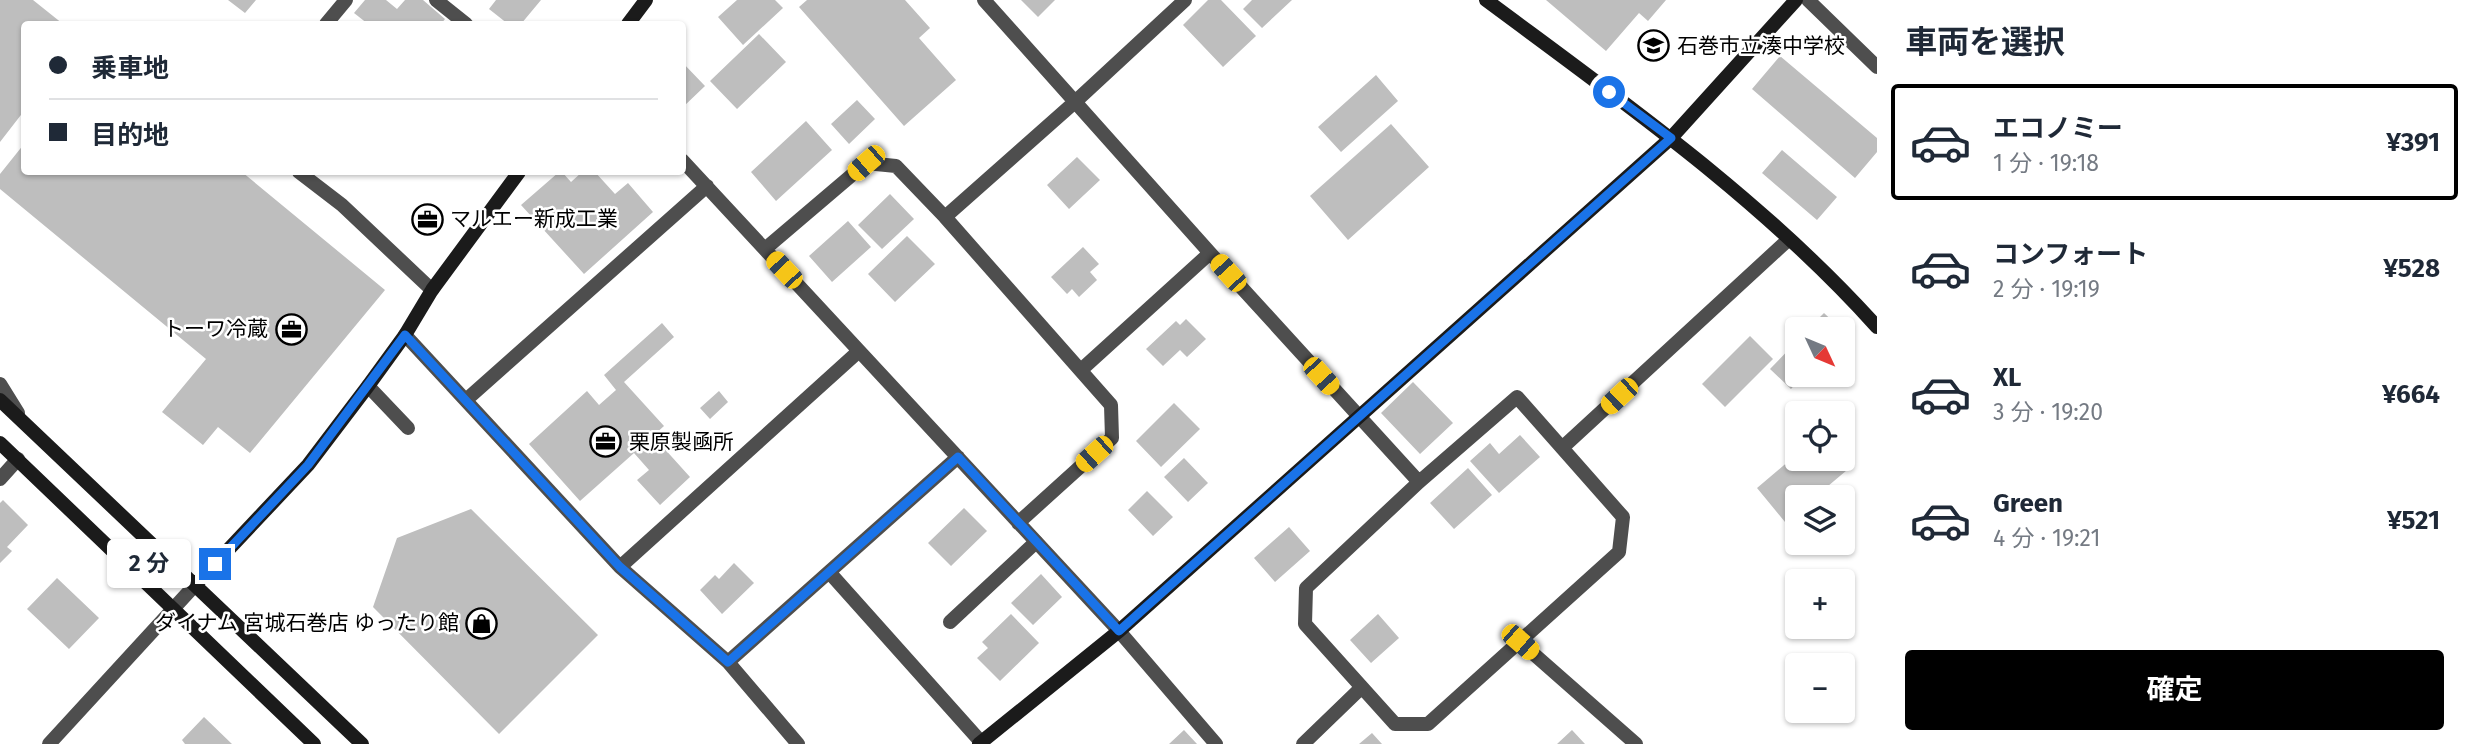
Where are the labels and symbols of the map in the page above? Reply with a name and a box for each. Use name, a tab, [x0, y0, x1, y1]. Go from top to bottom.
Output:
school or university icon: 石巻市立湊中学校	[1637, 29, 1671, 63]
place label: 石巻市立湊中学校	[1677, 33, 1845, 59]
route start	[1593, 76, 1625, 108]
car	[844, 141, 889, 185]
office icon: マルエー新成工業	[410, 202, 444, 236]
place label: マルエー新成工業	[450, 206, 618, 232]
car	[762, 247, 807, 293]
car	[1207, 250, 1250, 296]
office icon: トーワ冷蔵	[274, 312, 308, 346]
place label: トーワ冷蔵	[163, 316, 268, 342]
north arrow	[1785, 317, 1855, 387]
car	[1300, 353, 1343, 399]
car	[1597, 374, 1642, 418]
office icon: 栗原製凾所	[589, 425, 623, 459]
place label: 栗原製凾所	[629, 429, 734, 455]
car	[1072, 432, 1117, 476]
callout: 2 分	[106, 540, 190, 588]
route end	[199, 548, 231, 580]
shop icon: ダイナム 宮城石巻店 ゆったり館	[465, 606, 499, 640]
place label: ダイナム 宮城石巻店 ゆったり館	[155, 610, 459, 636]
car	[1498, 620, 1543, 664]

